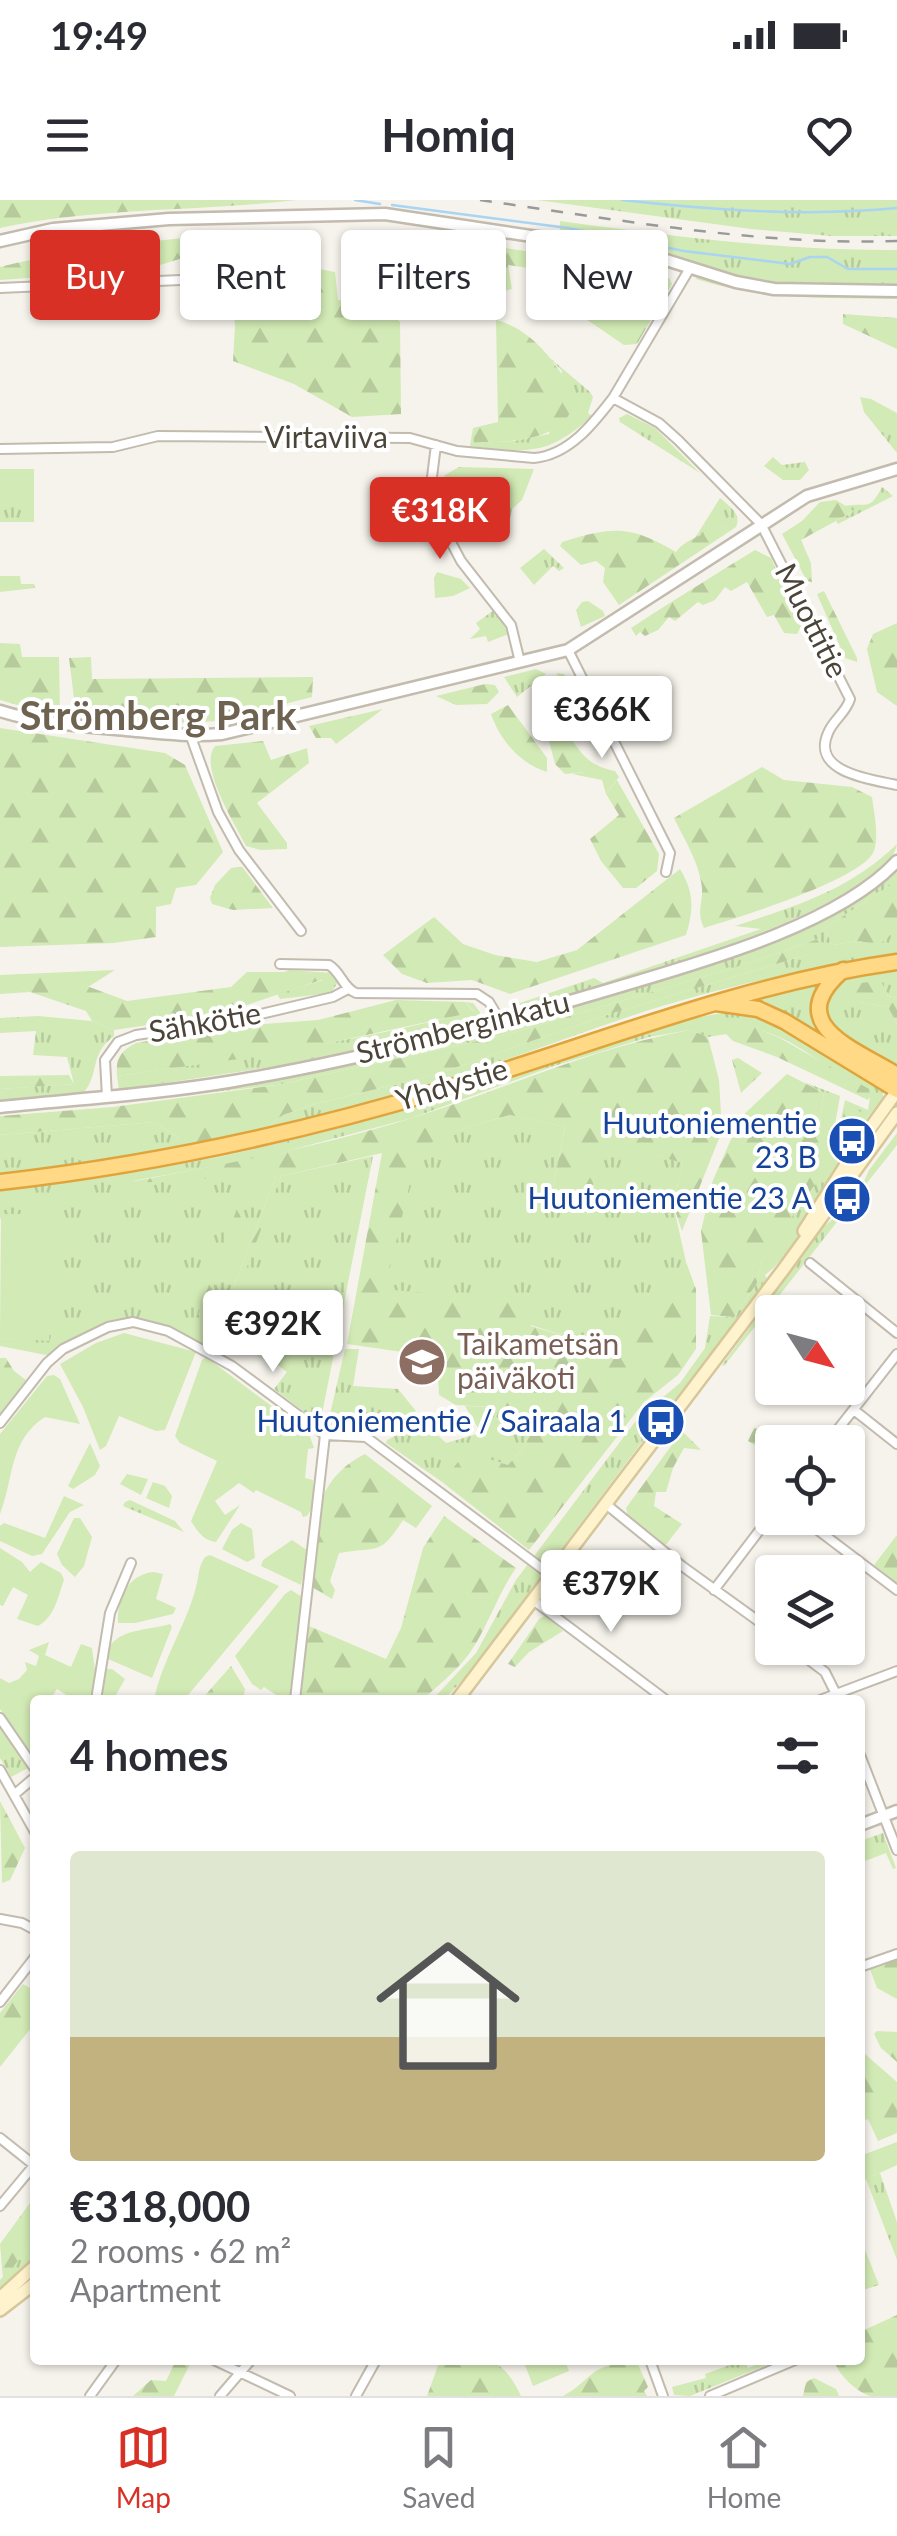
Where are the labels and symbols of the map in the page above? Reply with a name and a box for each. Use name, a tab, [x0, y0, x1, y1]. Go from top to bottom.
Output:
street label: Virtaviiva	[264, 418, 388, 454]
pin: €318K	[370, 477, 510, 562]
street label: Muottitie	[769, 557, 857, 683]
pin: €366K	[532, 676, 672, 761]
district label: Strömberg Park	[19, 691, 297, 739]
street label: Strömberginkatu	[352, 982, 573, 1070]
street label: Sähkötie	[146, 993, 264, 1049]
street label: Yhdystie	[391, 1049, 512, 1117]
place label: Huutoniementie 23 B	[602, 1104, 817, 1174]
bus stop icon: Huutoniementie 23 B	[826, 1115, 878, 1167]
bus stop icon: Huutoniementie 23 A	[821, 1173, 873, 1225]
place label: Huutoniementie 23 A	[528, 1179, 813, 1215]
pin: €392K	[203, 1290, 343, 1375]
north arrow	[755, 1295, 865, 1405]
place label: Taikametsän päiväkoti	[457, 1325, 619, 1395]
school or university icon: Taikametsän päiväkoti	[396, 1336, 448, 1388]
bus stop icon: Huutoniementie / Sairaala 1	[635, 1396, 687, 1448]
place label: Huutoniementie / Sairaala 1	[256, 1402, 626, 1438]
pin: €379K	[541, 1550, 681, 1635]

